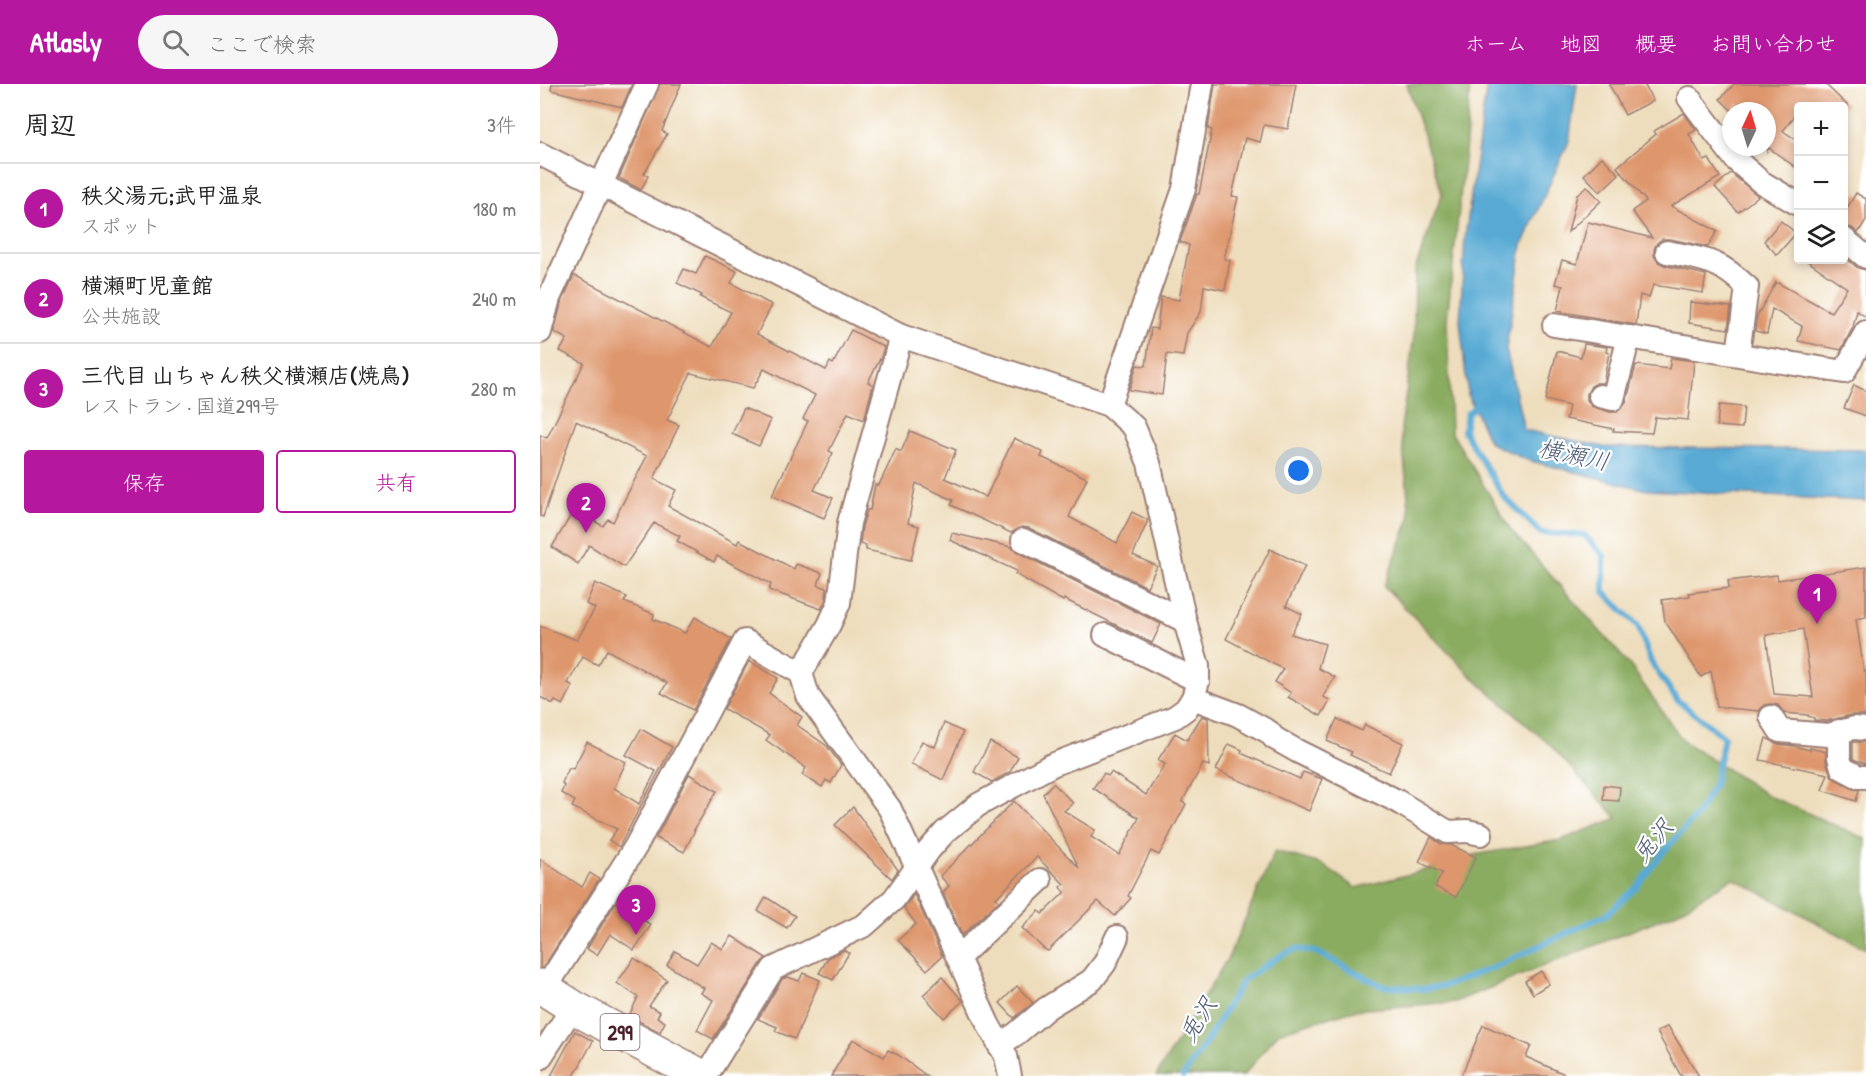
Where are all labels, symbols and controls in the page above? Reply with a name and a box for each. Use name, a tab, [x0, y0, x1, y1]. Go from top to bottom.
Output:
search box	[138, 15, 558, 69]
text: Atlasly	[30, 23, 102, 61]
icon: search	[159, 26, 192, 59]
text: ここで検索	[207, 29, 317, 59]
text: ホーム	[1465, 29, 1527, 58]
text: 地図	[1560, 29, 1602, 58]
text: 概要	[1635, 29, 1677, 58]
text: お問い合わせ	[1710, 29, 1836, 58]
north arrow	[1722, 102, 1776, 156]
map controls	[1794, 102, 1848, 264]
button: +	[1794, 102, 1848, 156]
text: 周辺	[24, 107, 76, 142]
text: 3件	[487, 111, 516, 138]
button: −	[1794, 156, 1848, 210]
text: 秩父湯元;武甲温泉	[81, 180, 262, 210]
text: 1	[40, 195, 47, 222]
text: 180 m	[473, 195, 516, 222]
button: layers	[1794, 210, 1848, 264]
text: スポット	[81, 212, 161, 239]
text: 横瀬町児童館	[81, 270, 213, 300]
text: 2	[39, 285, 48, 312]
text: 240 m	[472, 285, 516, 312]
text: 公共施設	[81, 302, 161, 329]
text: 三代目 山ちゃん秩父横瀬店(焼鳥)	[81, 360, 409, 390]
text: 3	[39, 375, 48, 402]
text: 280 m	[471, 375, 516, 402]
text: レストラン · 国道299号	[81, 392, 280, 419]
water label: 横瀬川	[1535, 431, 1613, 477]
button: 保存	[24, 450, 264, 513]
button: 共有	[276, 450, 516, 513]
your location	[1284, 456, 1313, 485]
pin: 2	[566, 484, 606, 533]
pin: 1	[1798, 574, 1836, 624]
water label: 兎沢	[1624, 811, 1680, 869]
pin: 3	[616, 886, 656, 935]
water label: 兎沢	[1171, 989, 1224, 1048]
road number: 299	[600, 1014, 640, 1050]

